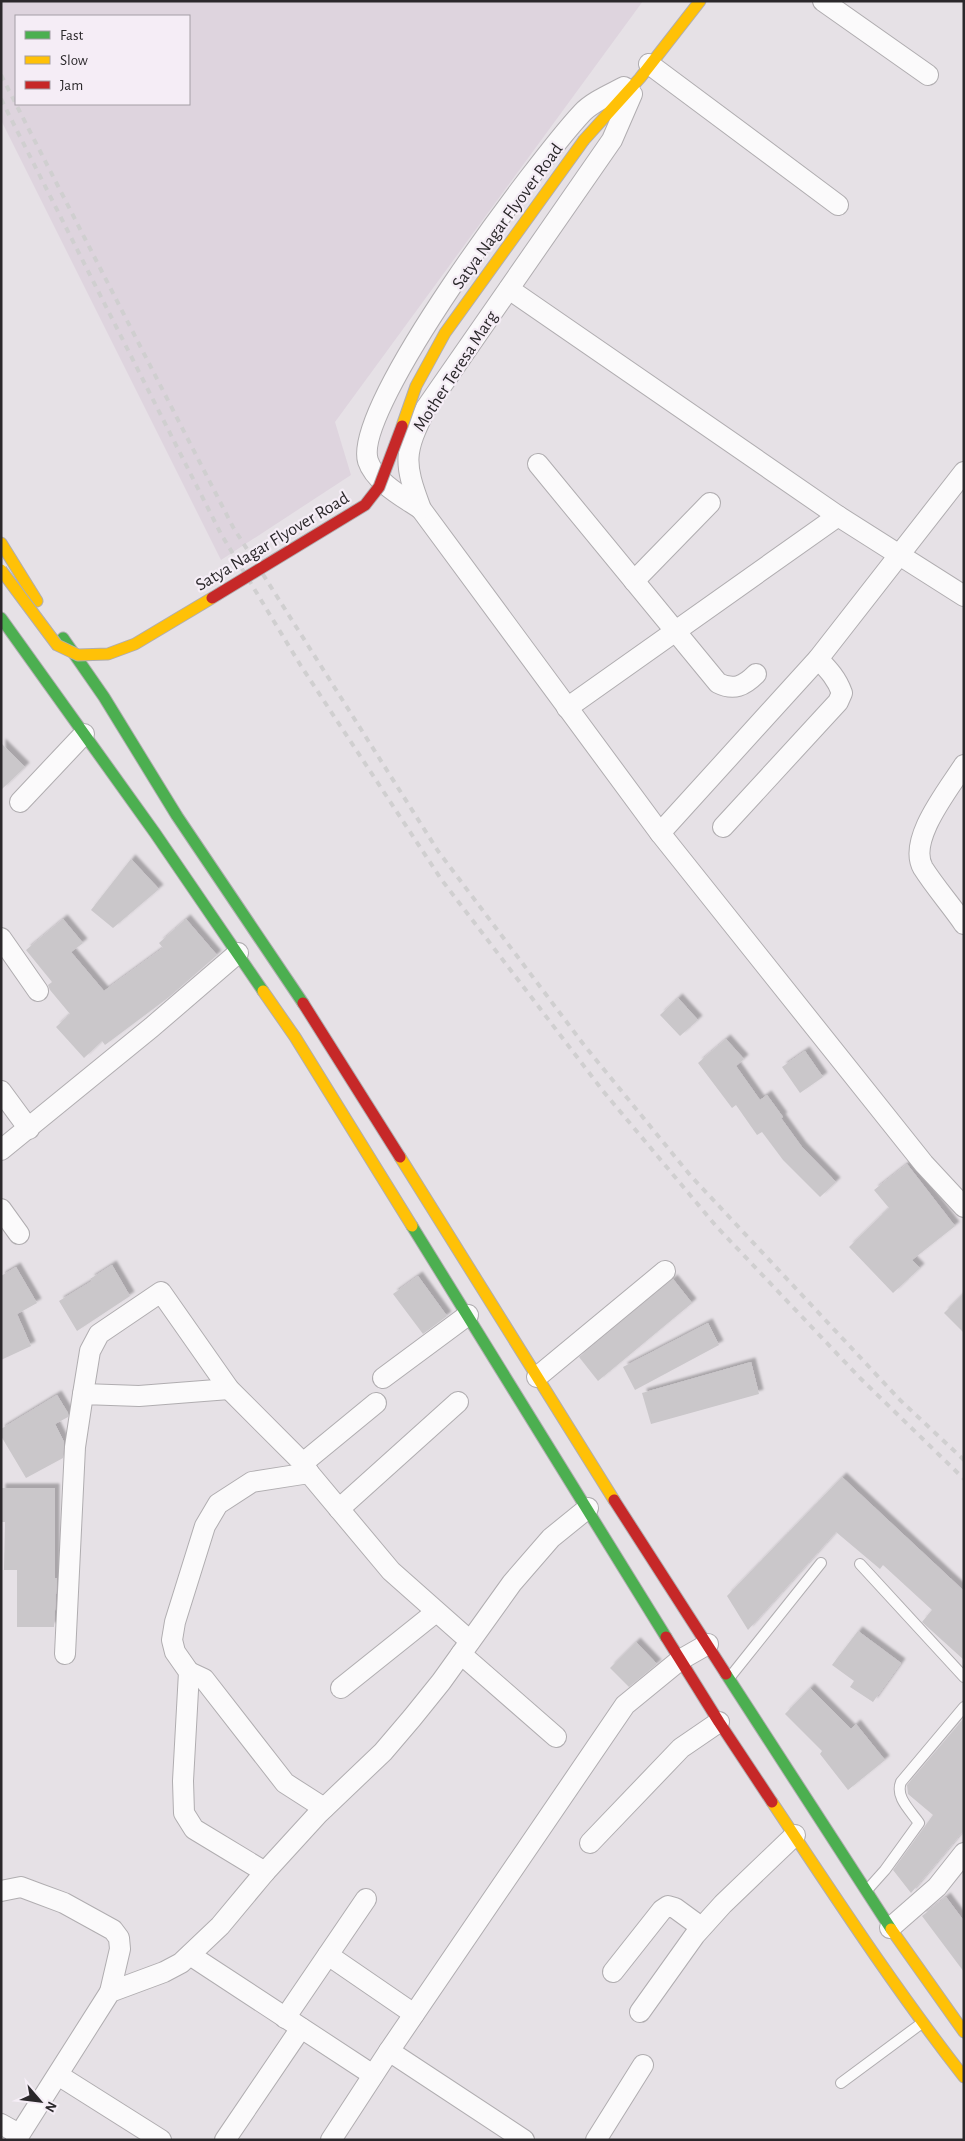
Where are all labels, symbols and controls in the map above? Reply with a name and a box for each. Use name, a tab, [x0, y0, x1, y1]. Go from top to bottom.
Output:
legend	[15, 15, 190, 105]
text: Fast	[60, 28, 84, 43]
text: Slow	[60, 53, 88, 68]
text: Jam	[60, 78, 83, 93]
street label: Satya Nagar Flyover Road	[449, 140, 567, 293]
street label: Mother Teresa Marg	[410, 308, 502, 435]
street label: Satya Nagar Flyover Road	[193, 489, 352, 595]
north arrow	[15, 2076, 65, 2126]
text: N	[42, 2099, 59, 2114]

